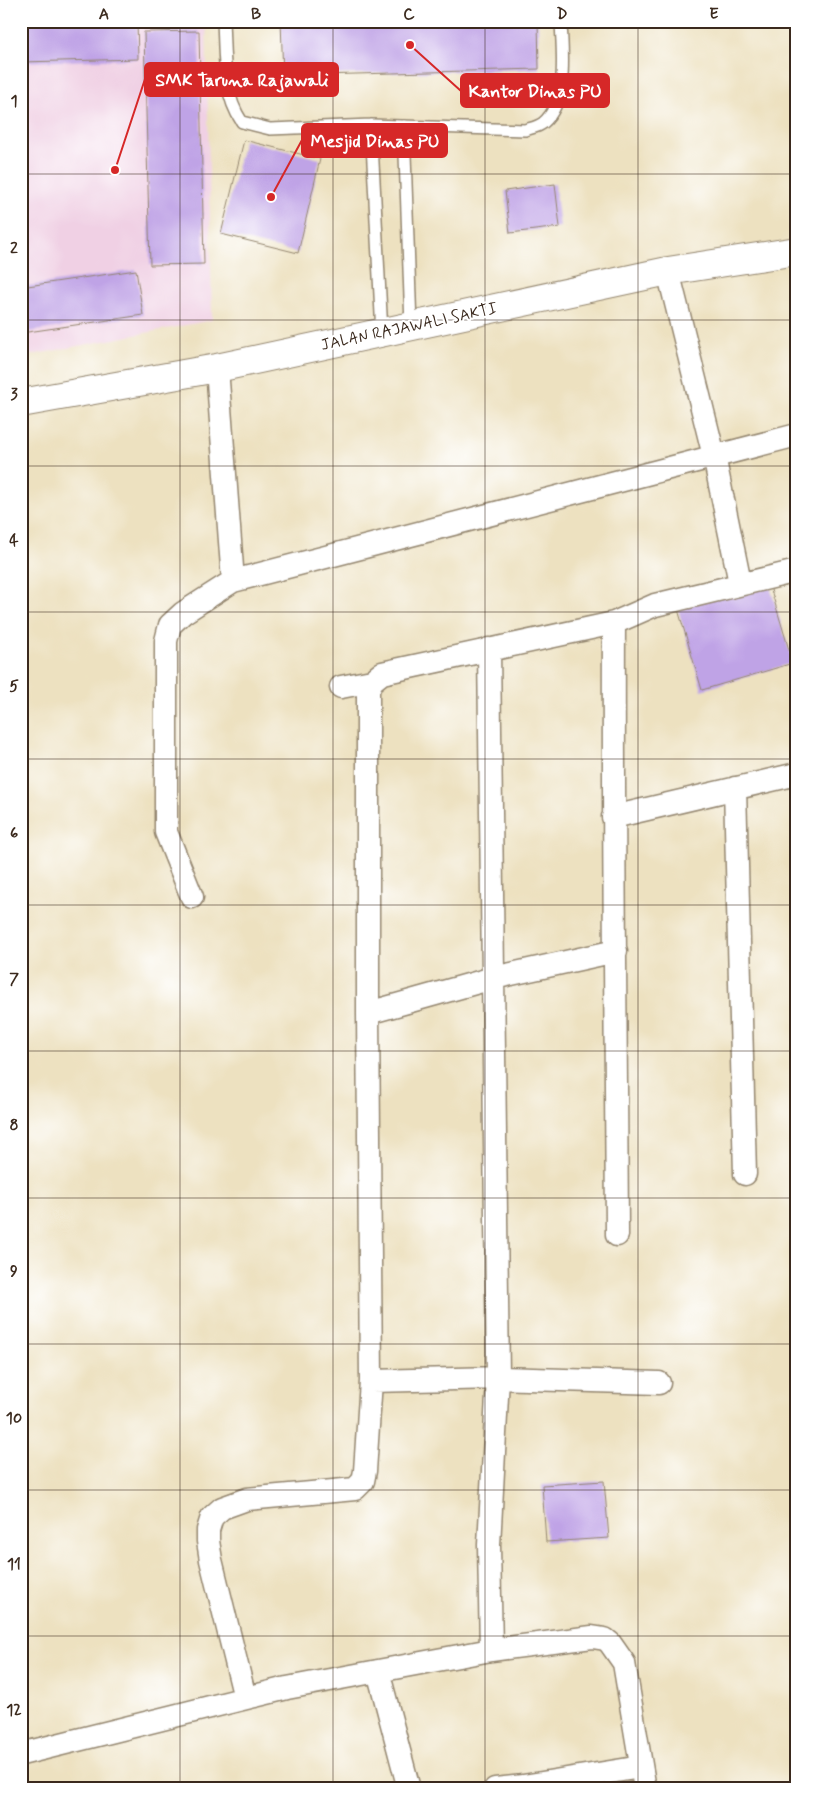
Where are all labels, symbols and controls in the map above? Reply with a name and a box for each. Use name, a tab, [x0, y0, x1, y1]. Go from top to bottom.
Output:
text: A	[99, 4, 109, 25]
text: B	[251, 4, 261, 25]
text: C	[403, 4, 415, 25]
text: D	[556, 4, 568, 25]
text: E	[709, 4, 719, 25]
callout: SMK Taruna Rajawali	[145, 63, 338, 96]
text: SMK Taruna Rajawali	[155, 69, 329, 93]
callout: Kantor Dinas PU	[461, 74, 609, 107]
text: Kantor Dinas PU	[468, 80, 602, 104]
text: 1	[10, 91, 18, 112]
callout: Mesjid Dinas PU	[302, 124, 447, 157]
text: Mesjid Dinas PU	[311, 130, 440, 154]
text: 2	[10, 238, 18, 259]
street label: JALAN RAJAWALI SAKTI	[319, 298, 499, 356]
text: 3	[10, 384, 18, 405]
text: 4	[9, 530, 19, 551]
text: 5	[9, 676, 19, 697]
text: 6	[10, 823, 18, 844]
text: 7	[9, 969, 19, 990]
text: 8	[9, 1115, 19, 1136]
text: 9	[10, 1261, 18, 1282]
text: 10	[6, 1408, 22, 1429]
text: 11	[7, 1554, 21, 1575]
text: 12	[6, 1700, 22, 1721]

